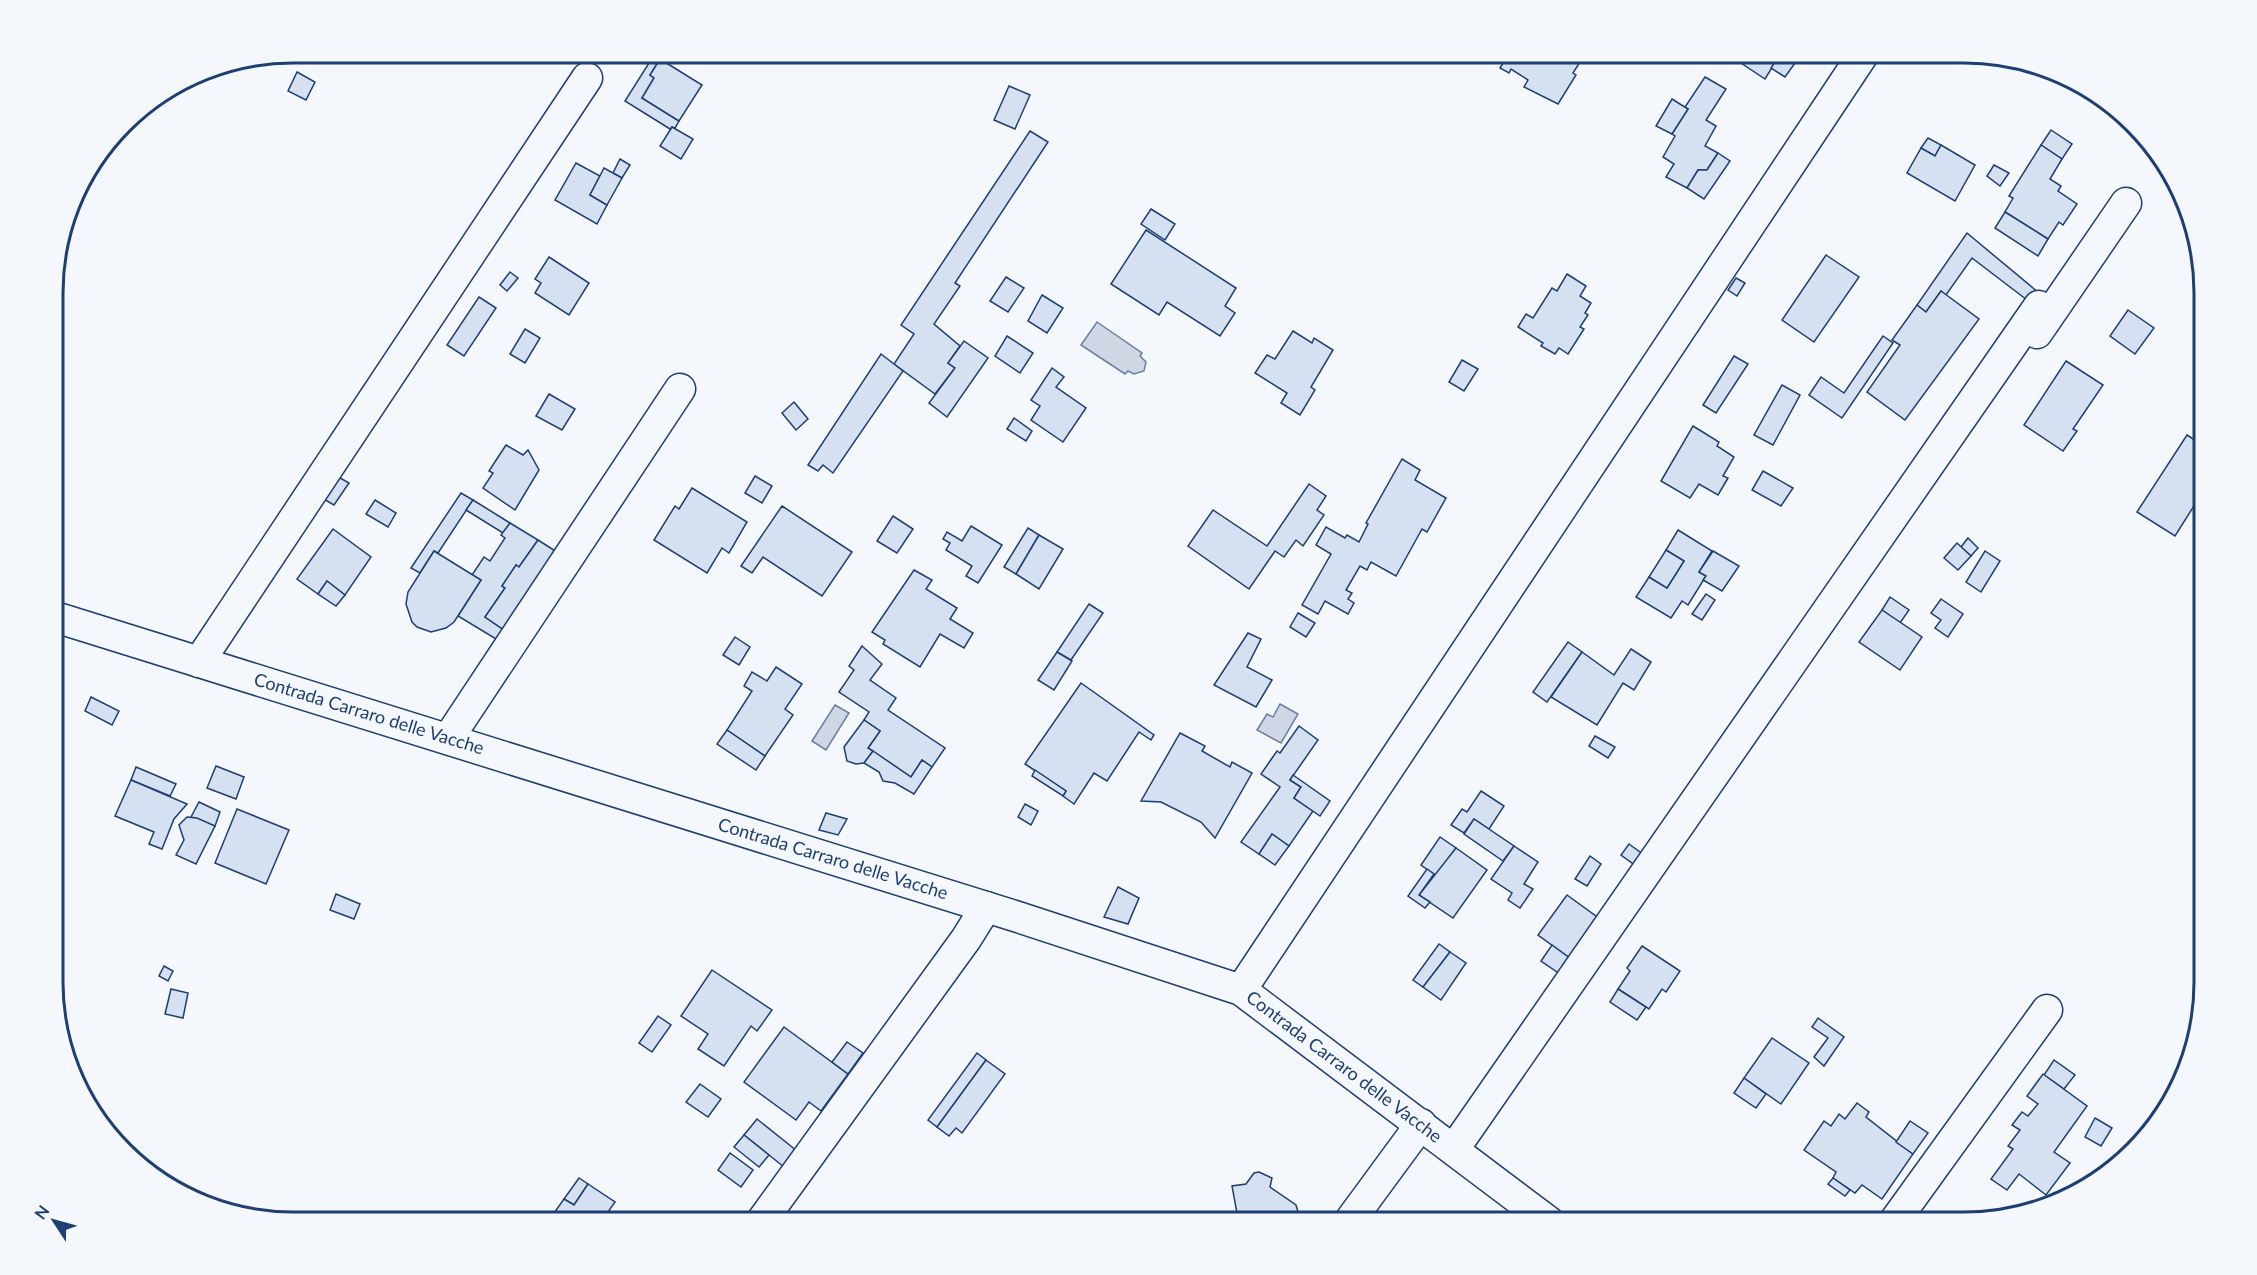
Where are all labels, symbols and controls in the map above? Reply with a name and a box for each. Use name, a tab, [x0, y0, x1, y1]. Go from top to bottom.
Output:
street label: Contrada Carraro delle Vacche	[252, 668, 487, 759]
street label: Contrada Carraro delle Vacche	[716, 813, 951, 904]
street label: Contrada Carraro delle Vacche	[1242, 985, 1447, 1147]
north arrow	[24, 1191, 84, 1251]
text: N	[30, 1201, 53, 1222]

